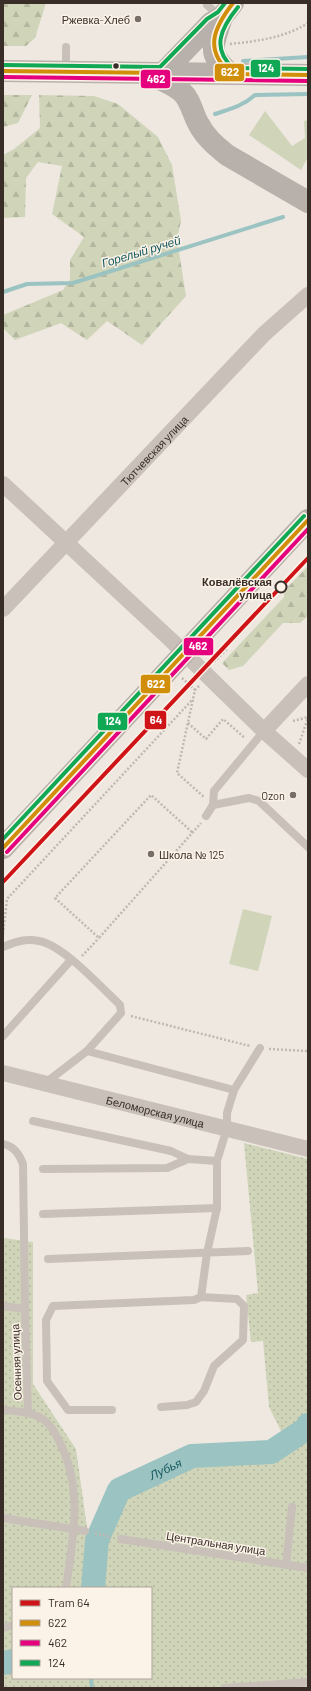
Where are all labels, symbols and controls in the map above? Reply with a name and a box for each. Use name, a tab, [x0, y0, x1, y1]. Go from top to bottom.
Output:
place label: Ржевка-Хлеб	[62, 13, 130, 26]
marker: Ржевка-Хлеб	[133, 14, 143, 24]
line badge: 124	[250, 59, 281, 78]
unlabelled marker	[111, 61, 121, 71]
text: 124	[258, 61, 275, 74]
line badge: 622	[214, 63, 245, 82]
text: 622	[221, 65, 239, 78]
line badge: 462	[140, 69, 171, 89]
text: 462	[147, 72, 165, 85]
water label: Горелый ручей	[100, 232, 183, 271]
street label: Тютчевская улица	[117, 412, 191, 488]
place label: Ковалёвская улица	[202, 575, 273, 601]
marker: Ковалёвская улица	[274, 580, 288, 594]
line badge: 462	[183, 637, 214, 656]
text: 462	[189, 639, 207, 652]
line badge: 622	[140, 674, 171, 694]
text: 622	[147, 677, 165, 690]
line badge: 64	[144, 710, 167, 730]
line badge: 124	[97, 712, 128, 731]
text: 64	[150, 713, 163, 726]
text: 124	[105, 714, 122, 727]
place label: Ozon	[261, 789, 285, 802]
marker: Ozon	[288, 790, 298, 800]
place label: Школа № 125	[159, 848, 224, 861]
marker: Школа № 125	[146, 849, 156, 859]
street label: Беломорская улица	[105, 1092, 207, 1130]
street label: Осенняя улица	[8, 1323, 24, 1401]
water label: Лубья	[146, 1455, 184, 1482]
street label: Центральная улица	[165, 1529, 267, 1557]
legend	[12, 1587, 152, 1679]
text: Tram 64	[48, 1595, 90, 1609]
text: 622	[48, 1615, 67, 1629]
text: 462	[48, 1635, 67, 1649]
text: 124	[48, 1655, 65, 1669]

